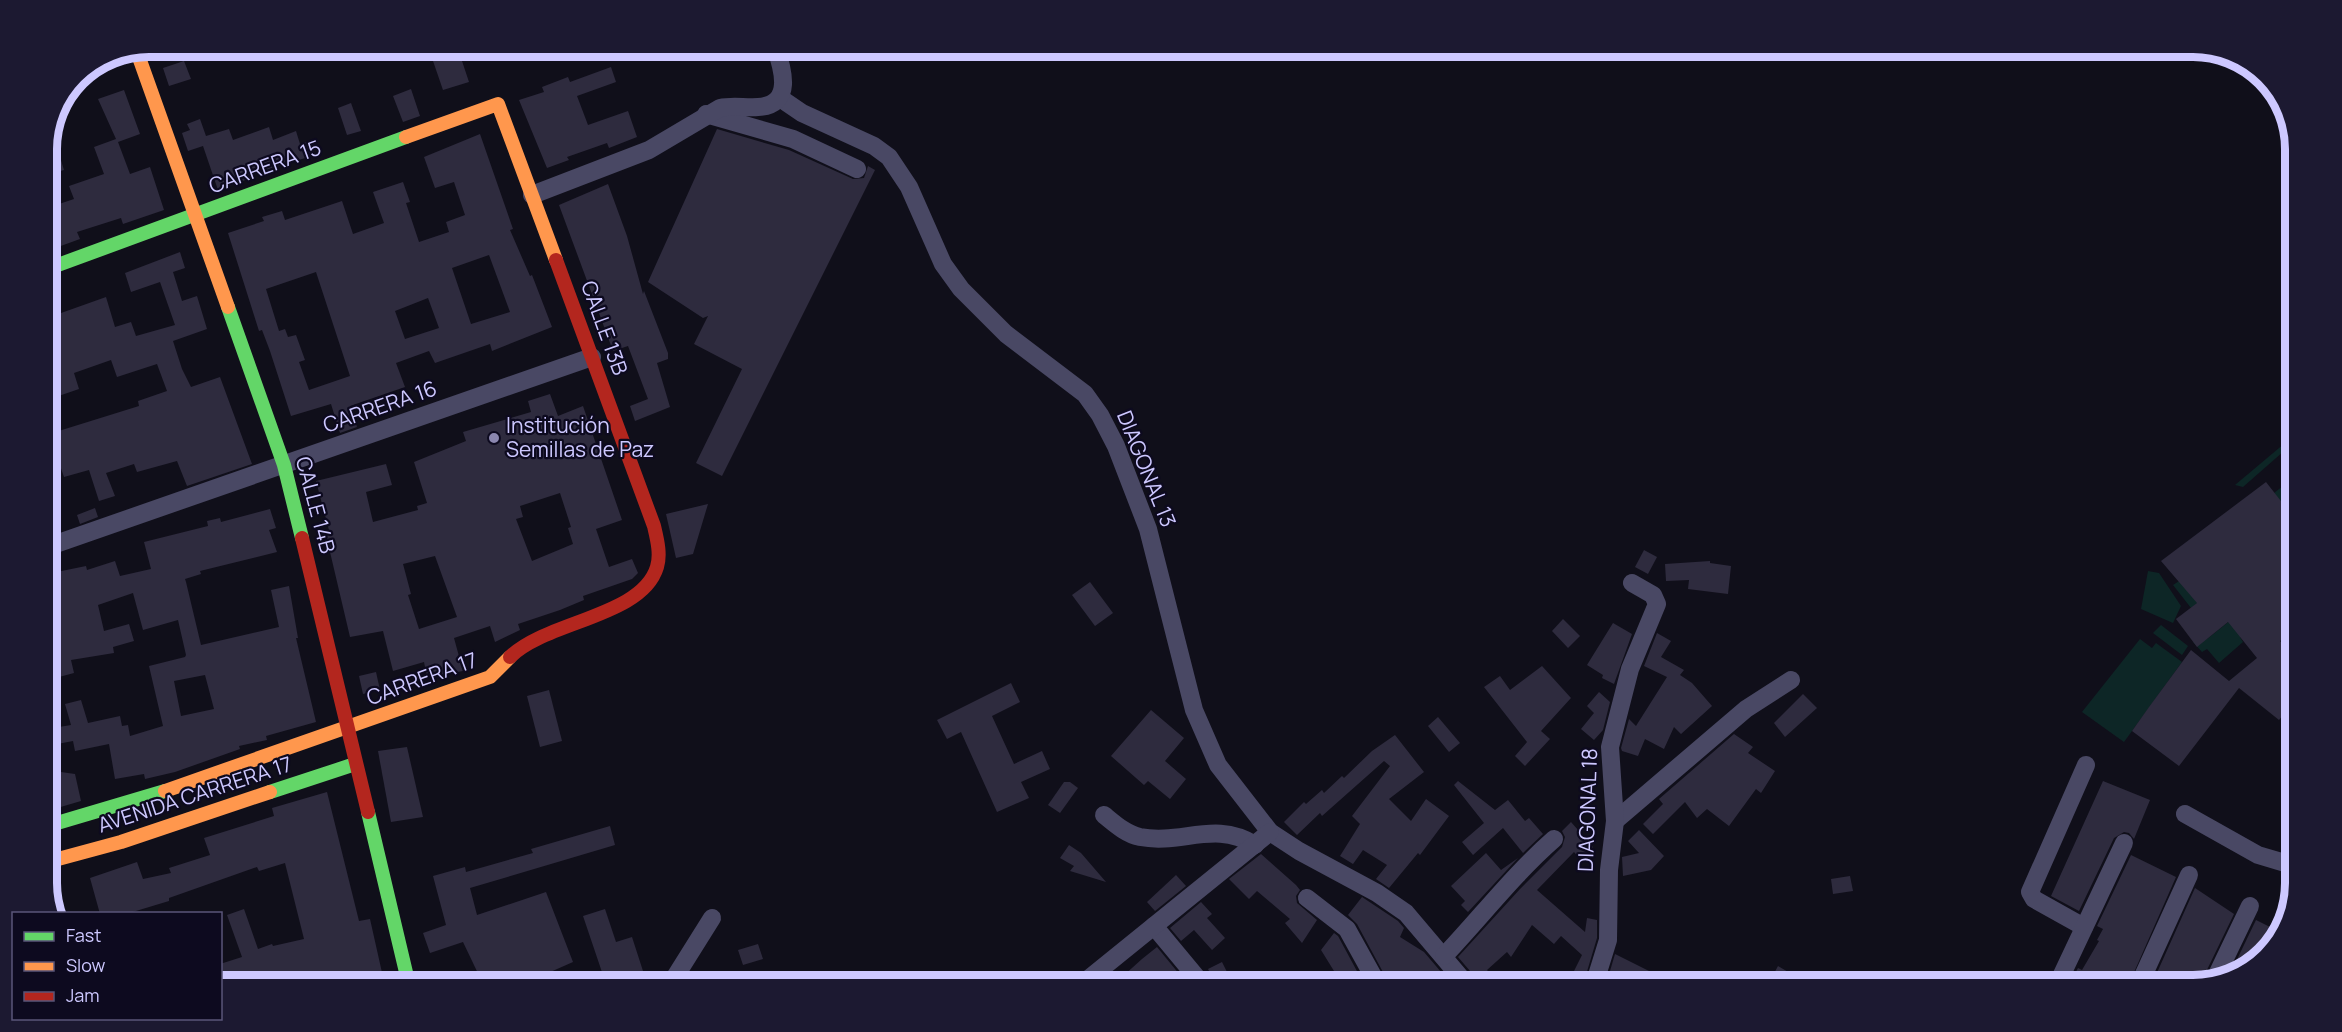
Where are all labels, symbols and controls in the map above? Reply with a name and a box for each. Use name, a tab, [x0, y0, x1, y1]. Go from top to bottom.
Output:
street label: CARRERA 15	[205, 133, 325, 199]
street label: CALLE 13B	[575, 277, 635, 379]
street label: CARRERA 16	[319, 374, 440, 439]
street label: DIAGONAL 13	[1111, 406, 1183, 531]
place label: Institución Semillas de Paz	[506, 411, 654, 463]
marker: Institución Semillas de Paz	[487, 431, 501, 445]
street label: CALLE 14B	[290, 453, 342, 556]
street label: CARRERA 17	[362, 645, 481, 711]
street label: DIAGONAL 18	[1571, 748, 1603, 872]
street label: AVENIDA CARRERA 17	[94, 749, 295, 839]
legend	[12, 912, 222, 1020]
text: Fast	[66, 923, 101, 947]
text: Slow	[66, 953, 106, 977]
text: Jam	[66, 983, 100, 1007]

